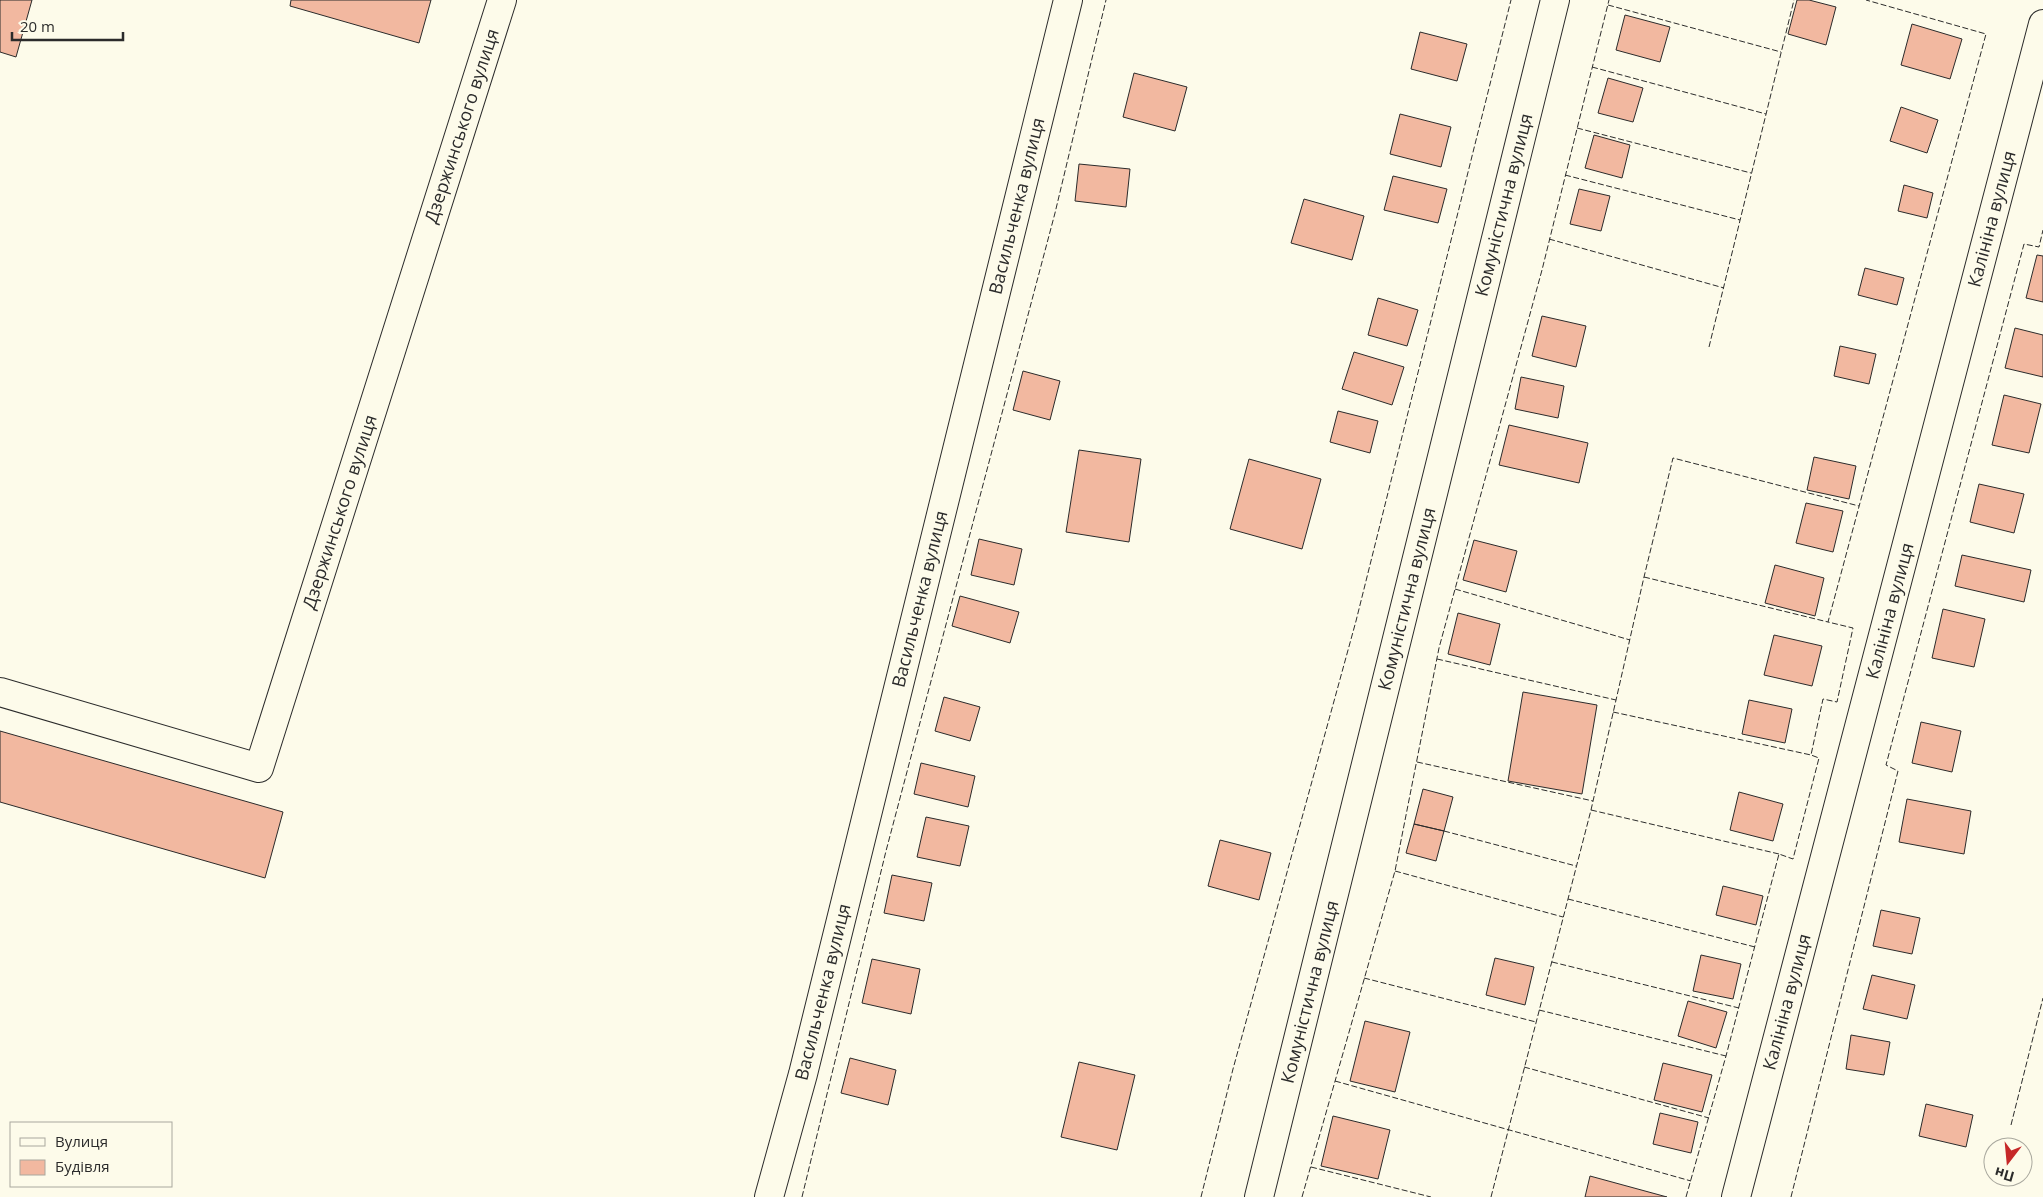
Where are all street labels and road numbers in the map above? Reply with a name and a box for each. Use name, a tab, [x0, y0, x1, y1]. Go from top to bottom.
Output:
street label: Дзержинського вулиця	[418, 25, 504, 226]
street label: Комуністична вулиця	[1469, 111, 1537, 299]
street label: Васильченка вулиця	[982, 115, 1050, 297]
street label: Калініна вулиця	[1961, 148, 2021, 290]
street label: Дзержинського вулиця	[296, 411, 382, 612]
street label: Комуністична вулиця	[1372, 505, 1440, 693]
street label: Васильченка вулиця	[885, 508, 953, 690]
street label: Калініна вулиця	[1859, 540, 1919, 682]
street label: Комуністична вулиця	[1275, 898, 1343, 1086]
street label: Васильченка вулиця	[788, 901, 856, 1083]
street label: Калініна вулиця	[1756, 931, 1816, 1073]

